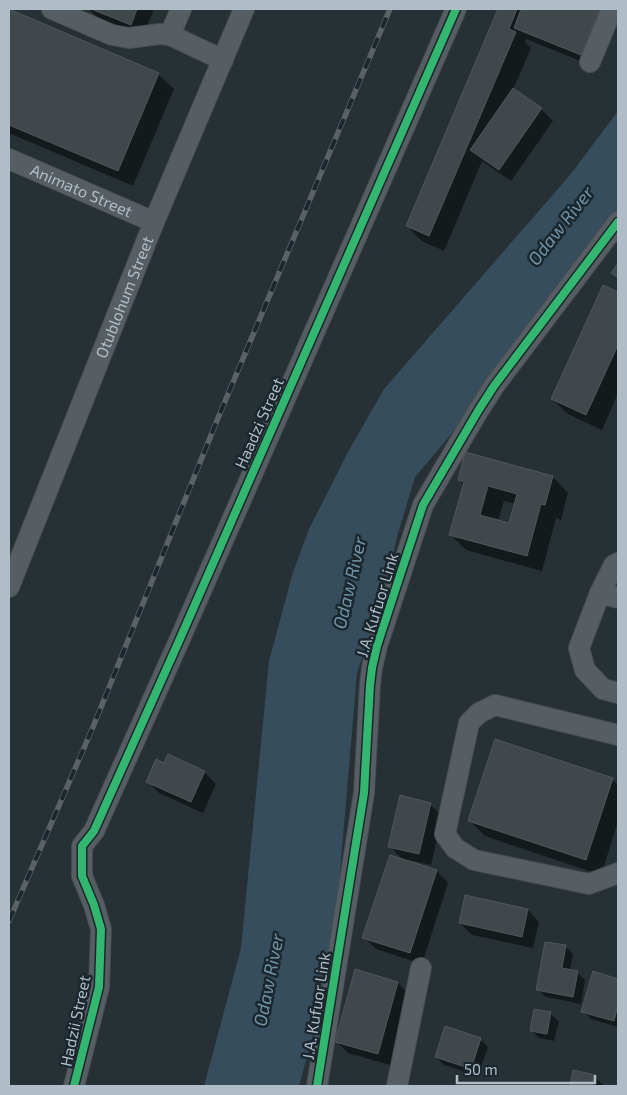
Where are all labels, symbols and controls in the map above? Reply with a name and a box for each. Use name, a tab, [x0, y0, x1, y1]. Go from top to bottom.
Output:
street label: Animato Street	[28, 160, 136, 221]
water label: Odaw River	[523, 181, 598, 269]
street label: Otublohum Street	[91, 233, 156, 361]
street label: Haadzi Street	[230, 374, 287, 471]
water label: Odaw River	[328, 534, 370, 631]
street label: J.A. Kufuor Link	[352, 550, 401, 659]
water label: Odaw River	[248, 931, 288, 1028]
street label: J.A. Kufuor Link	[298, 951, 333, 1061]
street label: Hadzii Street	[56, 974, 93, 1068]
scale bar	[457, 1052, 594, 1084]
text: 50 m	[464, 1060, 498, 1078]

